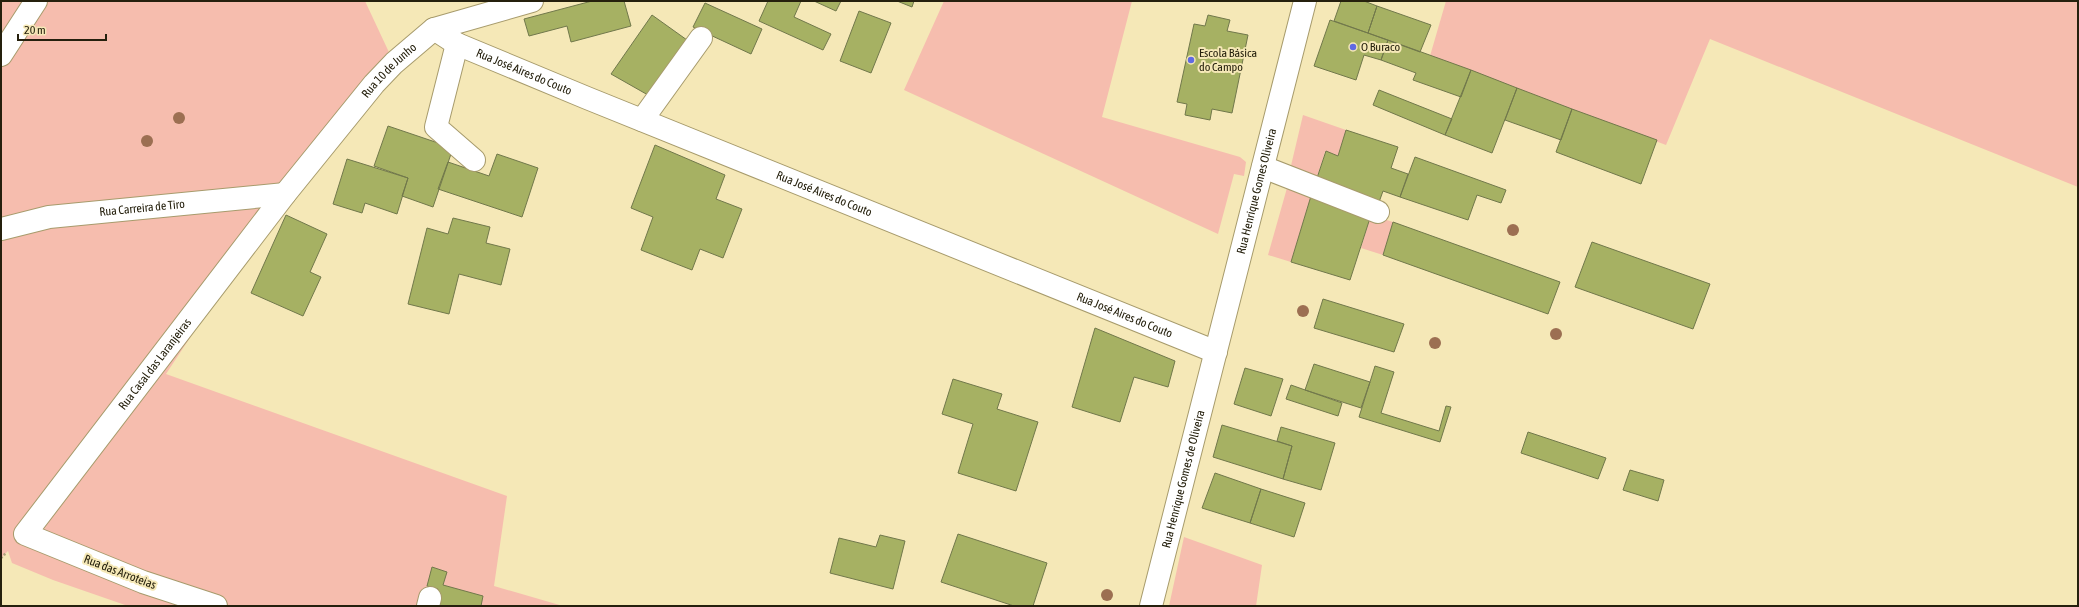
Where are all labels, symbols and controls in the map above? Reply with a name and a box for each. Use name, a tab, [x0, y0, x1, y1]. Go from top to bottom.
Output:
scale bar	[18, 16, 106, 42]
text: 20 m	[24, 23, 46, 37]
street label: Rua 10 de Junho	[359, 40, 419, 101]
place label: O Buraco	[1361, 40, 1400, 54]
marker: O Buraco	[1348, 42, 1358, 52]
street label: Rua José Aires do Couto	[474, 46, 574, 98]
place label: Escola Básica do Campo	[1199, 46, 1257, 74]
marker: Escola Básica do Campo	[1186, 55, 1196, 65]
street label: Rua Henrique Gomes Oliveira	[1234, 127, 1279, 256]
street label: Rua José Aires do Couto	[774, 168, 875, 220]
street label: Rua Carreira de Tiro	[99, 197, 186, 219]
street label: Rua José Aires do Couto	[1075, 289, 1175, 341]
street label: Rua Casal das Laranjeiras	[116, 316, 194, 413]
street label: Rua Henrique Gomes de Oliveira	[1159, 409, 1208, 550]
street label: Rua das Arroteias	[82, 552, 158, 592]

